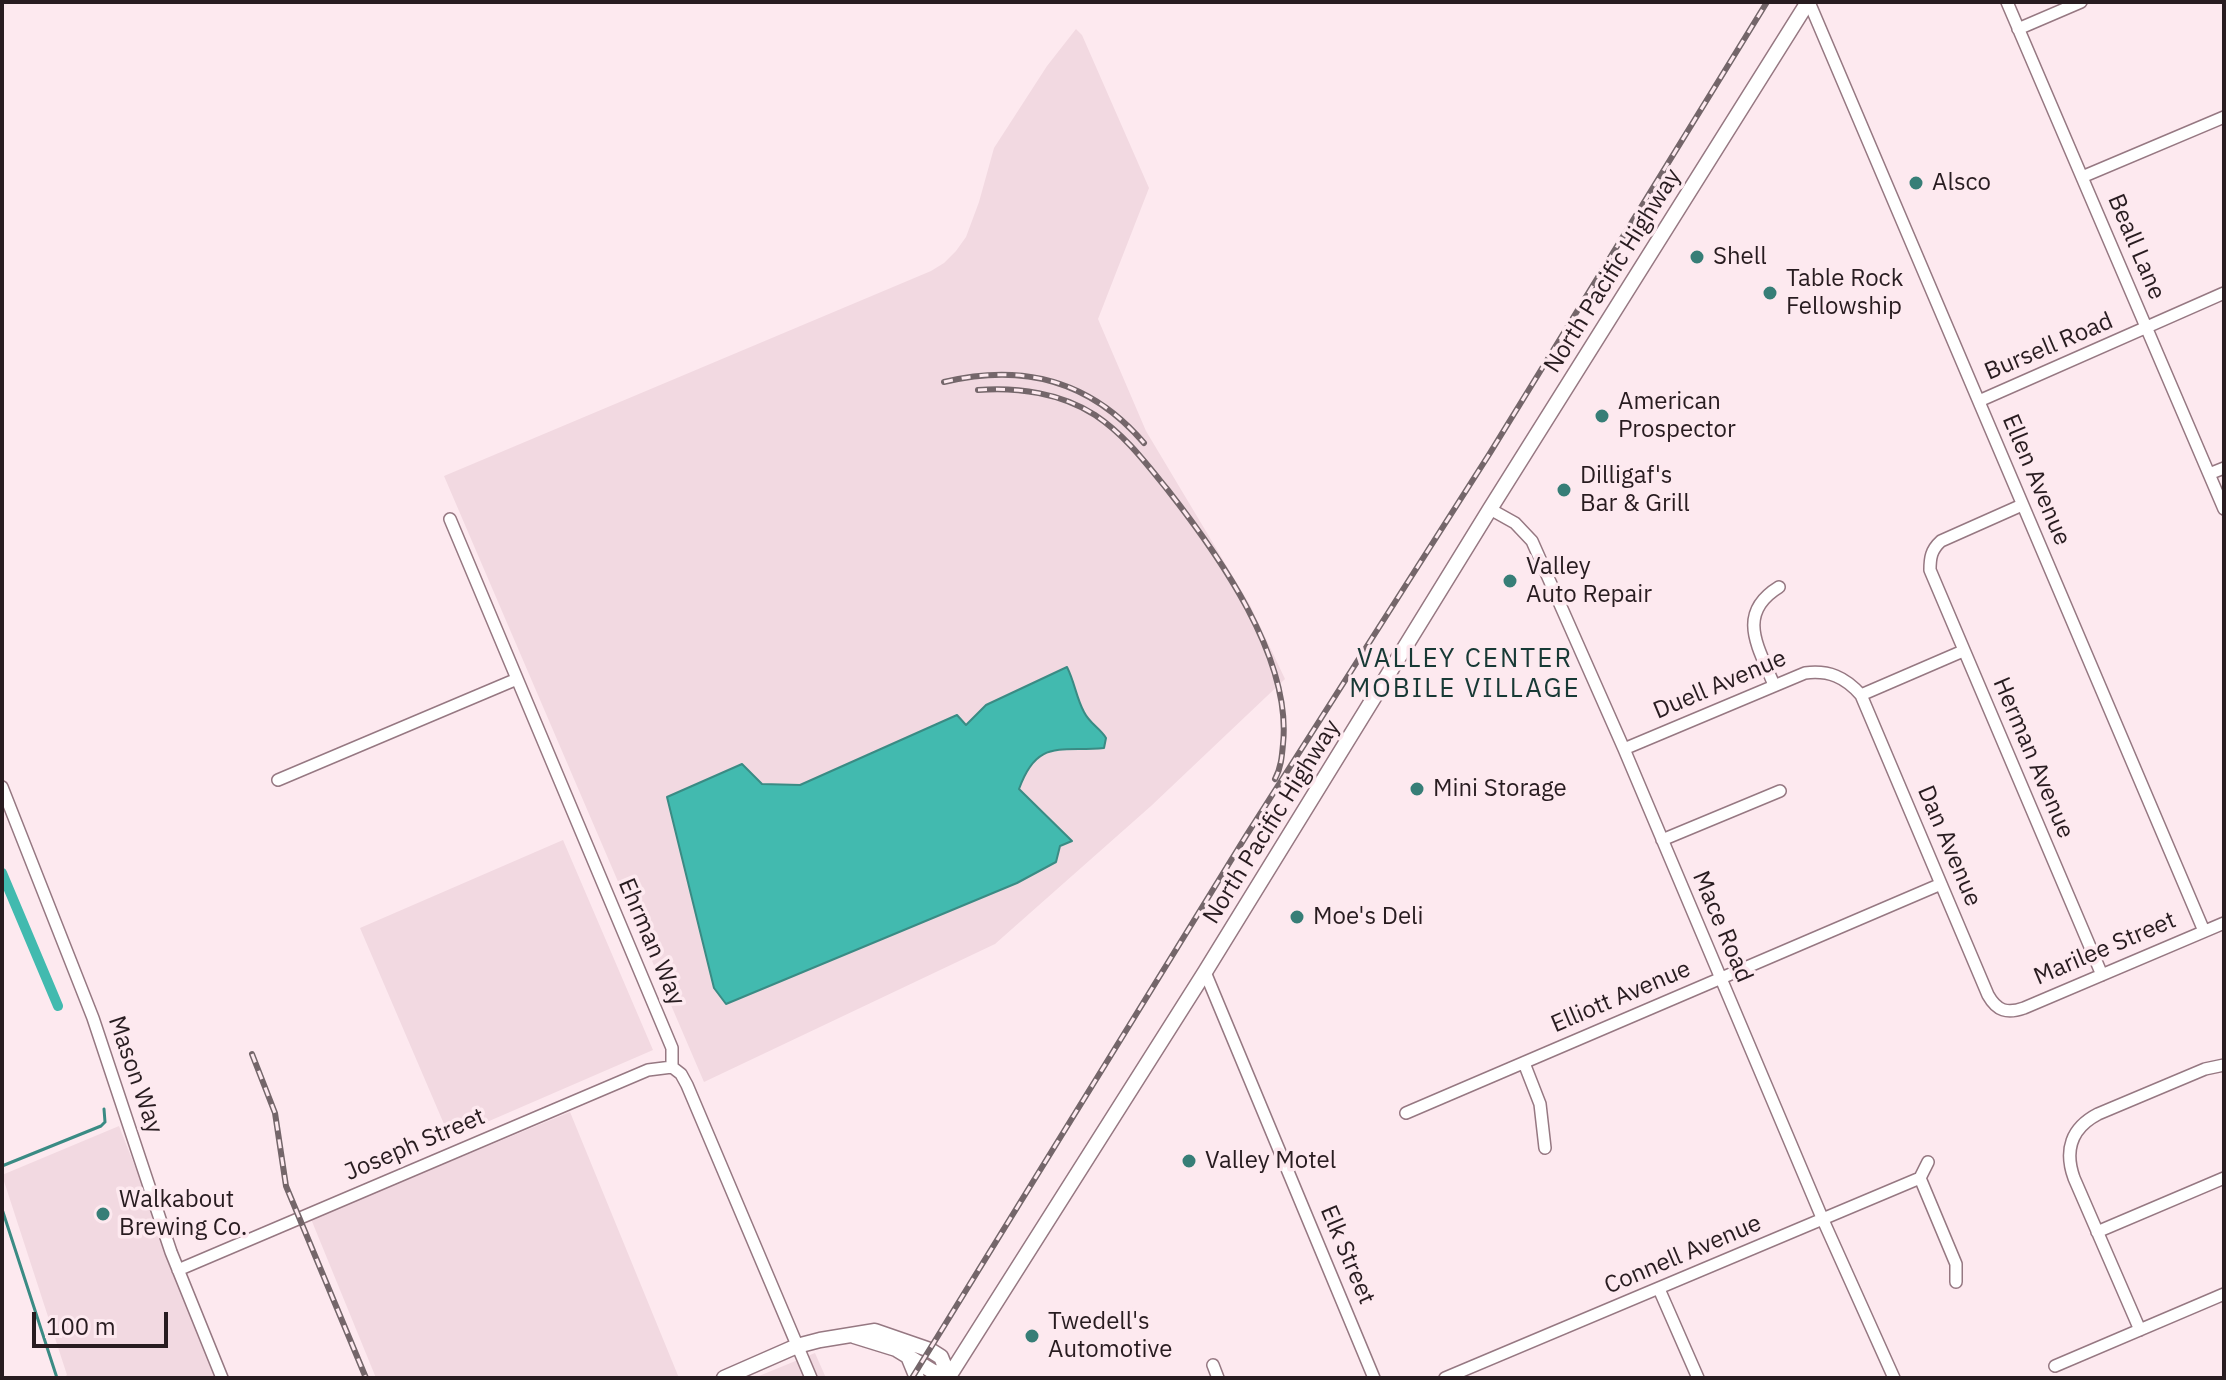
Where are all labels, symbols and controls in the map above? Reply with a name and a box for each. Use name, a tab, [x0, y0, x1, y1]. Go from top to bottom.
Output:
street label: North Pacific Highway	[1538, 163, 1688, 379]
place label: Alsco	[1932, 169, 1991, 197]
marker: Alsco	[1907, 174, 1925, 192]
street label: Beall Lane	[2101, 190, 2171, 304]
place label: Shell	[1713, 243, 1767, 271]
marker: Shell	[1688, 248, 1706, 266]
place label: Table Rock Fellowship	[1786, 265, 1903, 321]
marker: Table Rock Fellowship	[1761, 284, 1779, 302]
street label: Bursell Road	[1980, 307, 2118, 387]
place label: American Prospector	[1618, 388, 1736, 444]
marker: American Prospector	[1593, 407, 1611, 425]
street label: Ellen Avenue	[1995, 410, 2077, 550]
place label: Dilligaf's Bar & Grill	[1580, 462, 1690, 518]
marker: Dilligaf's Bar & Grill	[1555, 481, 1573, 499]
place label: Valley Auto Repair	[1526, 553, 1652, 609]
marker: Valley Auto Repair	[1501, 572, 1519, 590]
district label: VALLEY CENTER MOBILE VILLAGE	[1349, 643, 1581, 704]
street label: Duell Avenue	[1649, 644, 1791, 726]
street label: Herman Avenue	[1986, 673, 2080, 843]
street label: North Pacific Highway	[1197, 714, 1347, 930]
place label: Mini Storage	[1433, 775, 1567, 803]
marker: Mini Storage	[1408, 780, 1426, 798]
street label: Dan Avenue	[1911, 781, 1987, 911]
street label: Mace Road	[1686, 867, 1758, 987]
street label: Ehrman Way	[611, 874, 691, 1010]
place label: Moe's Deli	[1313, 903, 1424, 931]
street label: Marilee Street	[2030, 906, 2180, 992]
marker: Moe's Deli	[1288, 908, 1306, 926]
street label: Elliott Avenue	[1547, 955, 1695, 1039]
street label: Mason Way	[101, 1012, 169, 1138]
street label: Joseph Street	[341, 1103, 489, 1187]
place label: Valley Motel	[1205, 1147, 1336, 1175]
marker: Valley Motel	[1180, 1152, 1198, 1170]
place label: Walkabout Brewing Co.	[119, 1186, 247, 1242]
street label: Elk Street	[1313, 1201, 1381, 1309]
marker: Walkabout Brewing Co.	[94, 1205, 112, 1223]
street label: Connell Avenue	[1600, 1209, 1766, 1301]
scale bar	[36, 1296, 172, 1346]
place label: Twedell's Automotive	[1048, 1308, 1172, 1364]
text: 100 m	[46, 1310, 116, 1342]
marker: Twedell's Automotive	[1023, 1327, 1041, 1345]

